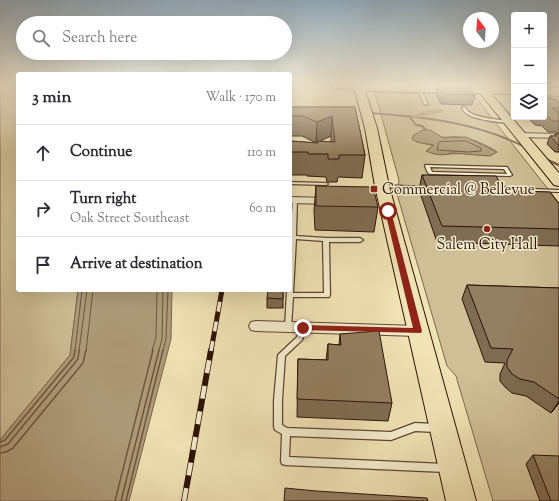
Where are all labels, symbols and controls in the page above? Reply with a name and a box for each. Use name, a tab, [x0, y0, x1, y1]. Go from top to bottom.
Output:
north arrow	[463, 12, 499, 48]
map controls	[511, 12, 547, 120]
button: +	[511, 12, 547, 48]
search box	[16, 16, 292, 60]
icon: search	[30, 27, 52, 49]
text: Search here	[62, 28, 137, 49]
button: −	[511, 48, 547, 84]
button: layers	[511, 84, 547, 120]
text: 3 min	[32, 86, 71, 110]
text: Walk · 170 m	[206, 89, 276, 107]
icon: ahead	[32, 142, 54, 164]
text: Continue	[70, 142, 132, 163]
text: 110 m	[247, 144, 276, 162]
place label: Commercial @ Bellevue	[382, 180, 535, 201]
marker: Commercial @ Bellevue	[369, 184, 379, 194]
text: Turn right	[70, 189, 136, 210]
icon: right	[32, 198, 54, 220]
text: 60 m	[249, 200, 276, 218]
route start	[379, 202, 397, 220]
text: Oak Street Southeast	[70, 210, 189, 228]
marker: Salem City Hall	[482, 224, 492, 234]
place label: Salem City Hall	[436, 235, 538, 256]
icon: arrive	[32, 254, 54, 276]
text: Arrive at destination	[70, 254, 203, 275]
route end	[294, 319, 312, 337]

